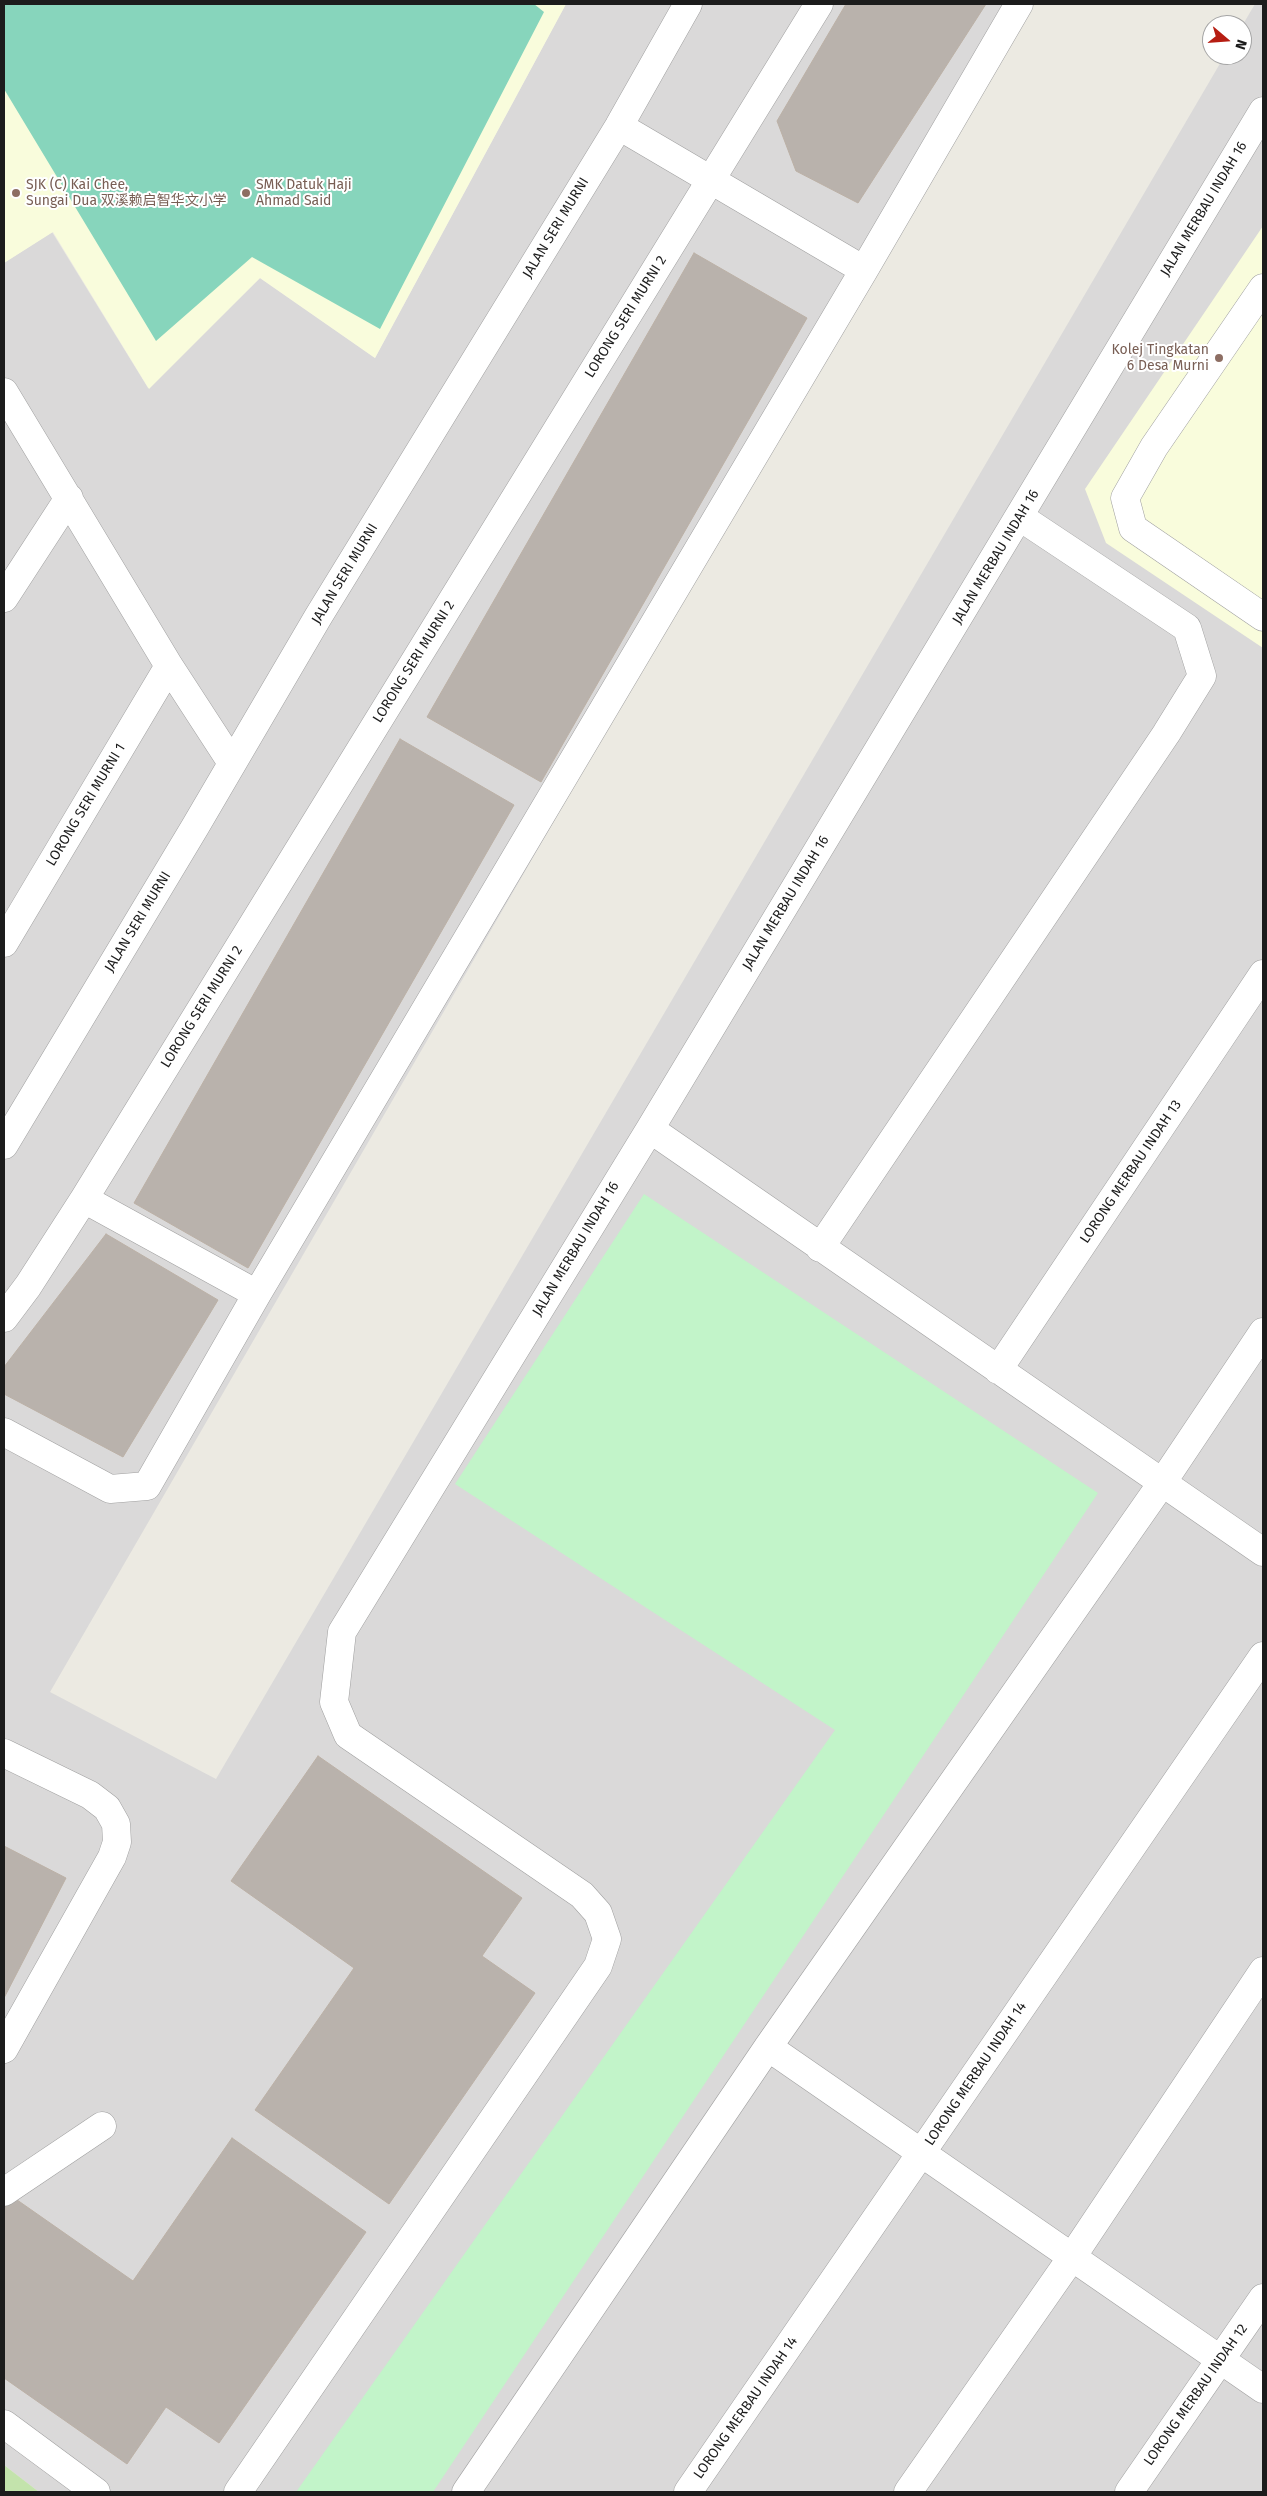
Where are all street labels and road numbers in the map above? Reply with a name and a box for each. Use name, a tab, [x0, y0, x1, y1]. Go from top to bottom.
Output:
street label: JALAN MERBAU INDAH 16	[1157, 139, 1251, 279]
street label: JALAN SERI MURNI	[519, 175, 593, 281]
street label: LORONG SERI MURNI 2	[582, 253, 670, 381]
street label: JALAN MERBAU INDAH 16	[949, 487, 1043, 627]
street label: JALAN SERI MURNI	[308, 521, 382, 627]
street label: LORONG SERI MURNI 2	[370, 598, 458, 726]
street label: LORONG SERI MURNI 1	[43, 741, 129, 869]
street label: JALAN MERBAU INDAH 16	[739, 833, 833, 973]
street label: JALAN SERI MURNI	[101, 869, 175, 975]
street label: LORONG SERI MURNI 2	[158, 943, 246, 1071]
street label: LORONG MERBAU INDAH 13	[1077, 1097, 1185, 1247]
street label: JALAN MERBAU INDAH 16	[529, 1179, 623, 1319]
street label: LORONG MERBAU INDAH 14	[922, 1999, 1030, 2149]
street label: LORONG MERBAU INDAH 12	[1141, 2321, 1251, 2469]
street label: LORONG MERBAU INDAH 14	[690, 2334, 802, 2482]

